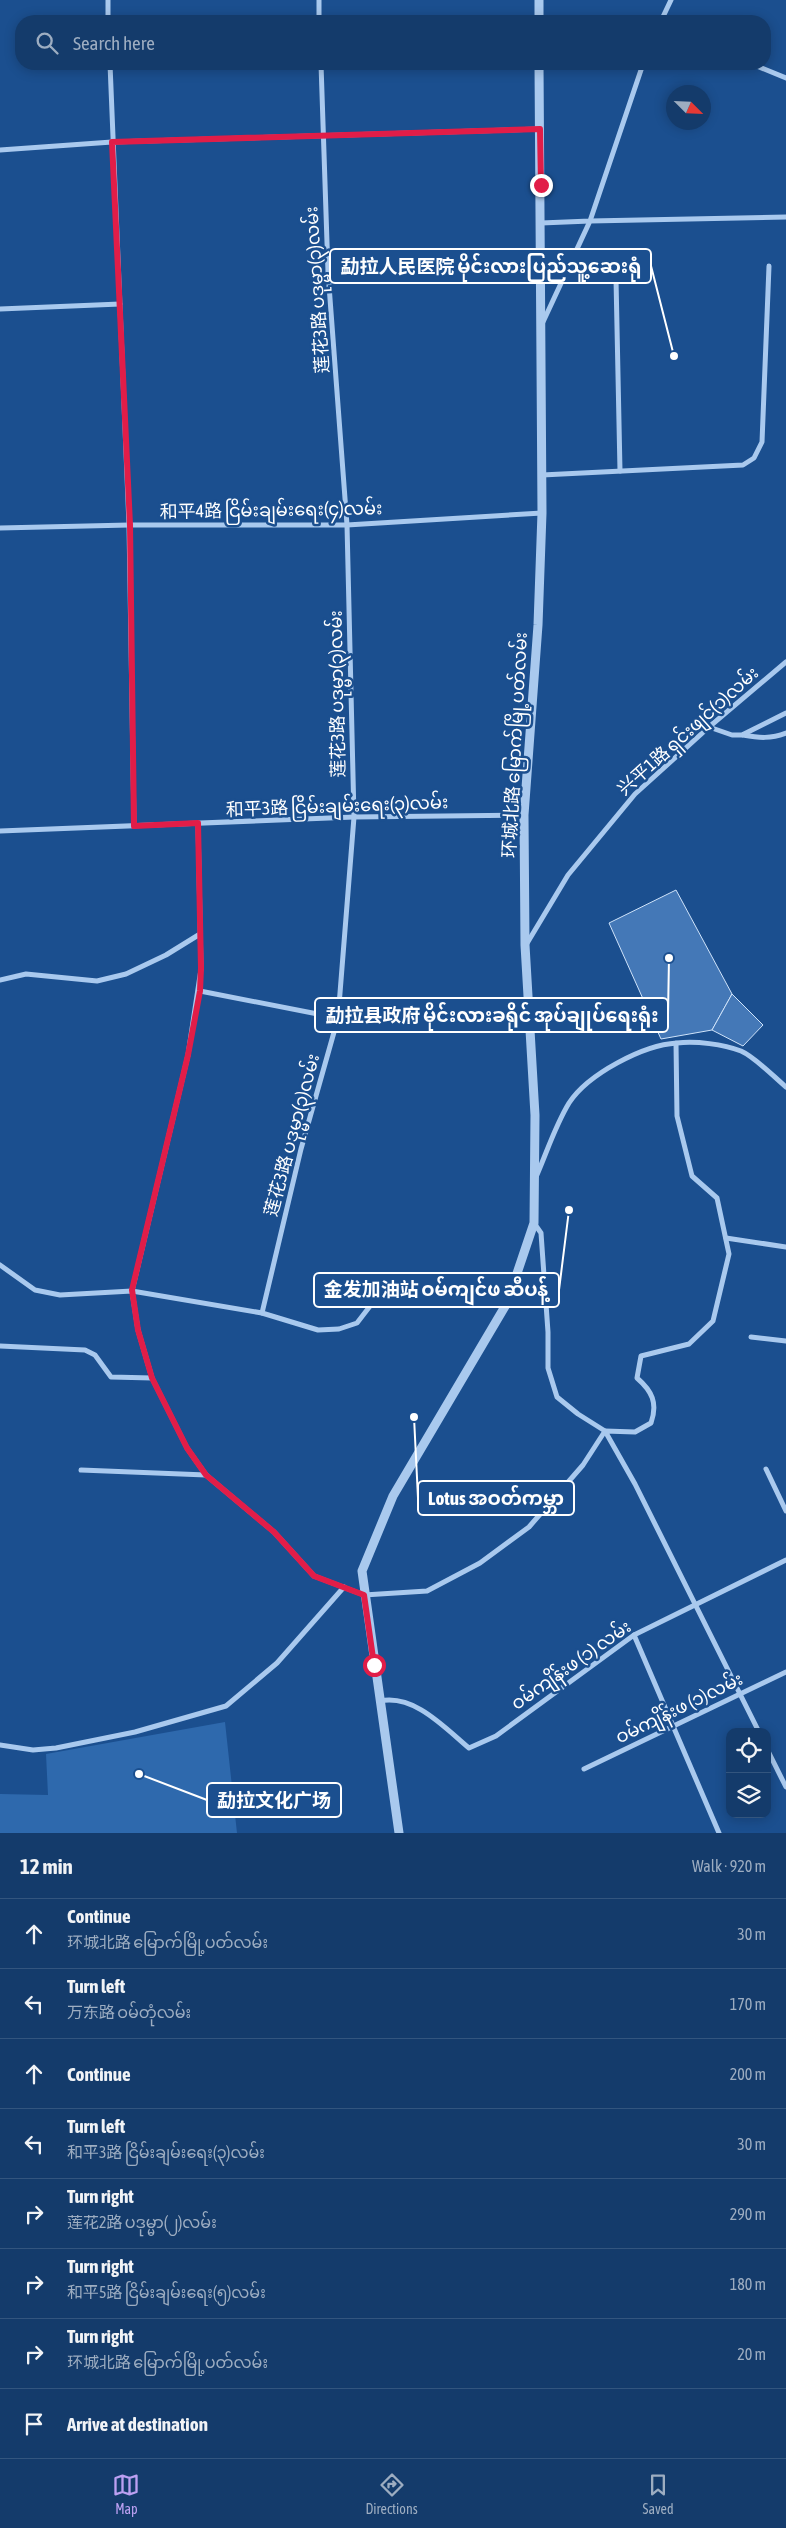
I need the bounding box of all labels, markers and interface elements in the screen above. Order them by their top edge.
search box [15,15,771,70]
icon: search [33,29,61,57]
text: Search here [73,32,155,54]
north arrow [666,85,711,130]
route end [530,174,553,197]
street label: 莲花3路 ပဒုမ္မာ(၃)လမ်း [298,205,338,374]
callout: 勐拉人民医院 မိုင်းလားပြည်သူ့ဆေးရုံ [330,249,651,283]
text: 勐拉人民医院 မိုင်းလားပြည်သူ့ဆေးရုံ [341,253,641,282]
street label: 和平4路 ငြိမ်းချမ်းရေး(၄)လမ်း [160,494,383,527]
street label: 莲花3路 ပဒုမ္မာ(၃)လမ်း [323,610,354,778]
street label: 环城北路 မြောက်မြို့ပတ်လမ်း [495,631,536,859]
street label: 兴平1路 ရှင်းဖျင်(၁)လမ်း [612,660,766,803]
street label: 和平3路 ငြိမ်းချမ်းရေး(၃)လမ်း [225,788,449,825]
callout: 勐拉县政府 မိုင်းလားခရိုင် အုပ်ချုပ်ရေးရုံး [315,998,668,1032]
text: 勐拉县政府 မိုင်းလားခရိုင် အုပ်ချုပ်ရေးရုံး [326,1002,659,1032]
street label: 莲花3路 ပဒုမ္မာ(၃)လမ်း [258,1051,329,1220]
callout: 金发加油站 ဝမ်ကျင်ဖ ဆီပန့် [314,1273,559,1307]
text: 金发加油站 ဝမ်ကျင်ဖ ဆီပန့် [324,1276,551,1306]
callout: Lotus အဝတ်ကမ္ဘာ [418,1481,574,1515]
text: Lotus အဝတ်ကမ္ဘာ [428,1485,564,1514]
street label: ဝမ်ကျိန်းဖ (၁) လမ်း [505,1613,637,1718]
route start [363,1654,386,1677]
street label: ဝမ်ကျိန်းဖ (၁)လမ်း [610,1665,748,1752]
map controls [726,1728,771,1818]
button: locate [726,1728,771,1773]
button: layers [726,1773,771,1818]
callout: 勐拉文化广场 [207,1783,341,1817]
text: 勐拉文化广场 [217,1789,331,1811]
text: 12 min [20,1854,73,1878]
text: Walk · 920 m [692,1857,766,1875]
text: Continue [67,1905,131,1927]
icon: ahead [20,1920,48,1948]
text: 30 m [737,1925,766,1943]
text: 环城北路 မြောက်မြို့ပတ်လမ်း [67,1933,268,1951]
text: Turn left [67,1975,125,1997]
icon: left [20,1990,48,2018]
text: 170 m [730,1995,766,2013]
text: 万东路 ဝမ်တုံလမ်း [67,2003,191,2021]
icon: ahead [20,2060,48,2088]
text: Continue [67,2063,131,2085]
text: 200 m [730,2065,766,2083]
text: Turn left [67,2115,125,2137]
icon: left [20,2130,48,2158]
text: 30 m [737,2135,766,2153]
text: 和平3路 ငြိမ်းချမ်းရေး(၃)လမ်း [67,2143,265,2161]
text: Turn right [67,2185,134,2207]
icon: right [20,2200,48,2228]
text: 290 m [730,2205,766,2223]
text: 莲花2路 ပဒုမ္မာ(၂)လမ်း [67,2213,217,2231]
text: Turn right [67,2255,134,2277]
icon: right [20,2270,48,2298]
text: 180 m [730,2275,766,2293]
text: 和平5路 ငြိမ်းချမ်းရေး(၅)လမ်း [67,2283,266,2301]
text: Turn right [67,2325,134,2347]
icon: right [20,2340,48,2368]
text: 20 m [737,2345,766,2363]
text: 环城北路 မြောက်မြို့ပတ်လမ်း [67,2353,268,2371]
icon: arrive [20,2410,48,2438]
text: Arrive at destination [67,2413,208,2435]
tab: Map [112,2471,140,2517]
tab: Directions [365,2471,418,2517]
tab: Saved [643,2471,674,2517]

